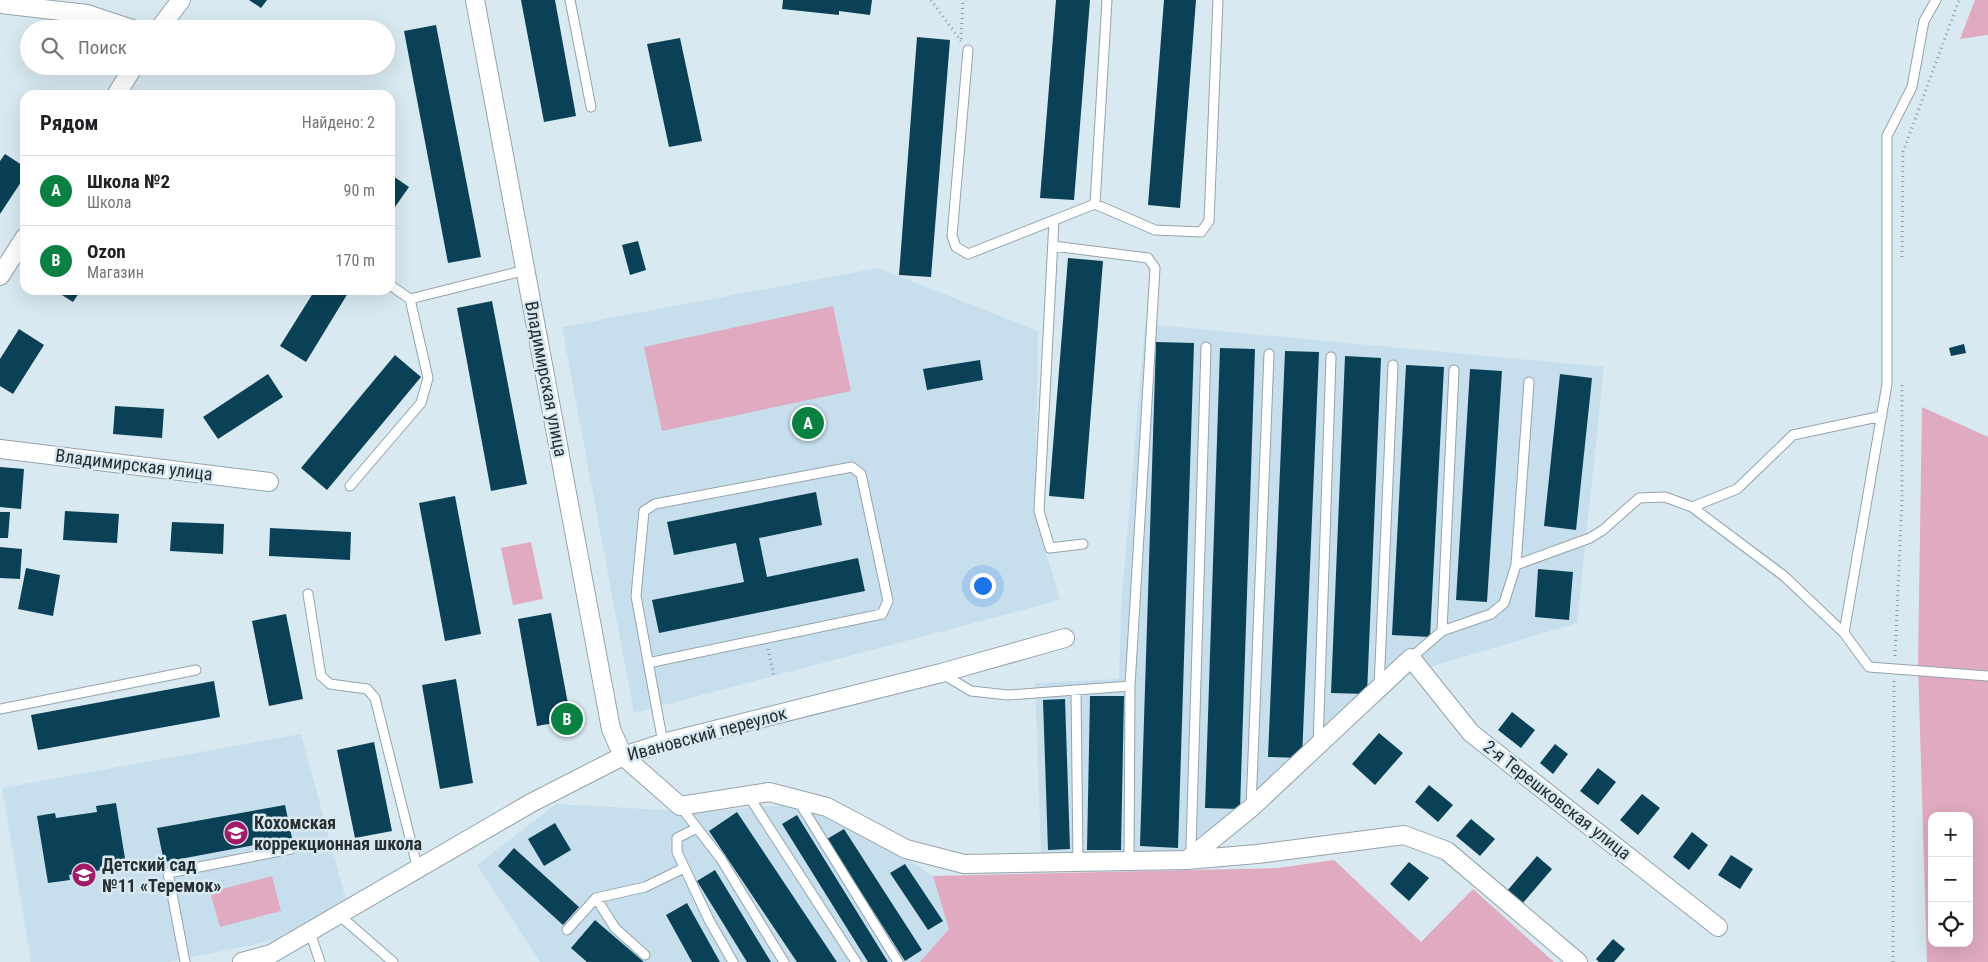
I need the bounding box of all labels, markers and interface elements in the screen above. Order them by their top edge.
search box [20,20,395,75]
icon: search [38,34,66,62]
text: Поиск [78,36,127,59]
text: Рядом [40,111,99,135]
text: Найдено: 2 [302,113,375,132]
text: Школа №2 [87,170,170,193]
text: A [51,181,61,200]
text: 90 m [343,181,375,200]
text: Школа [87,193,131,212]
text: Ozon [87,240,126,263]
text: B [52,251,60,270]
text: 170 m [336,251,375,270]
text: Магазин [87,263,144,282]
street label: Владимирская улица [521,299,572,458]
pin: A [792,404,824,442]
street label: Владимирская улица [54,444,214,485]
your location [970,573,996,599]
pin: B [551,700,583,738]
street label: Ивановский переулок [625,702,789,765]
street label: 2-я Терешковская улица [1479,736,1635,864]
place label: Кохомская коррекционная школа [254,812,422,854]
map controls [1928,812,1973,947]
button: + [1928,812,1973,857]
school or university icon: Кохомская коррекционная школа [223,820,249,846]
place label: Детский сад №11 «Теремок» [102,854,221,896]
button: − [1928,857,1973,902]
school or university icon: Детский сад №11 «Теремок» [71,862,97,888]
button: locate [1928,902,1973,947]

